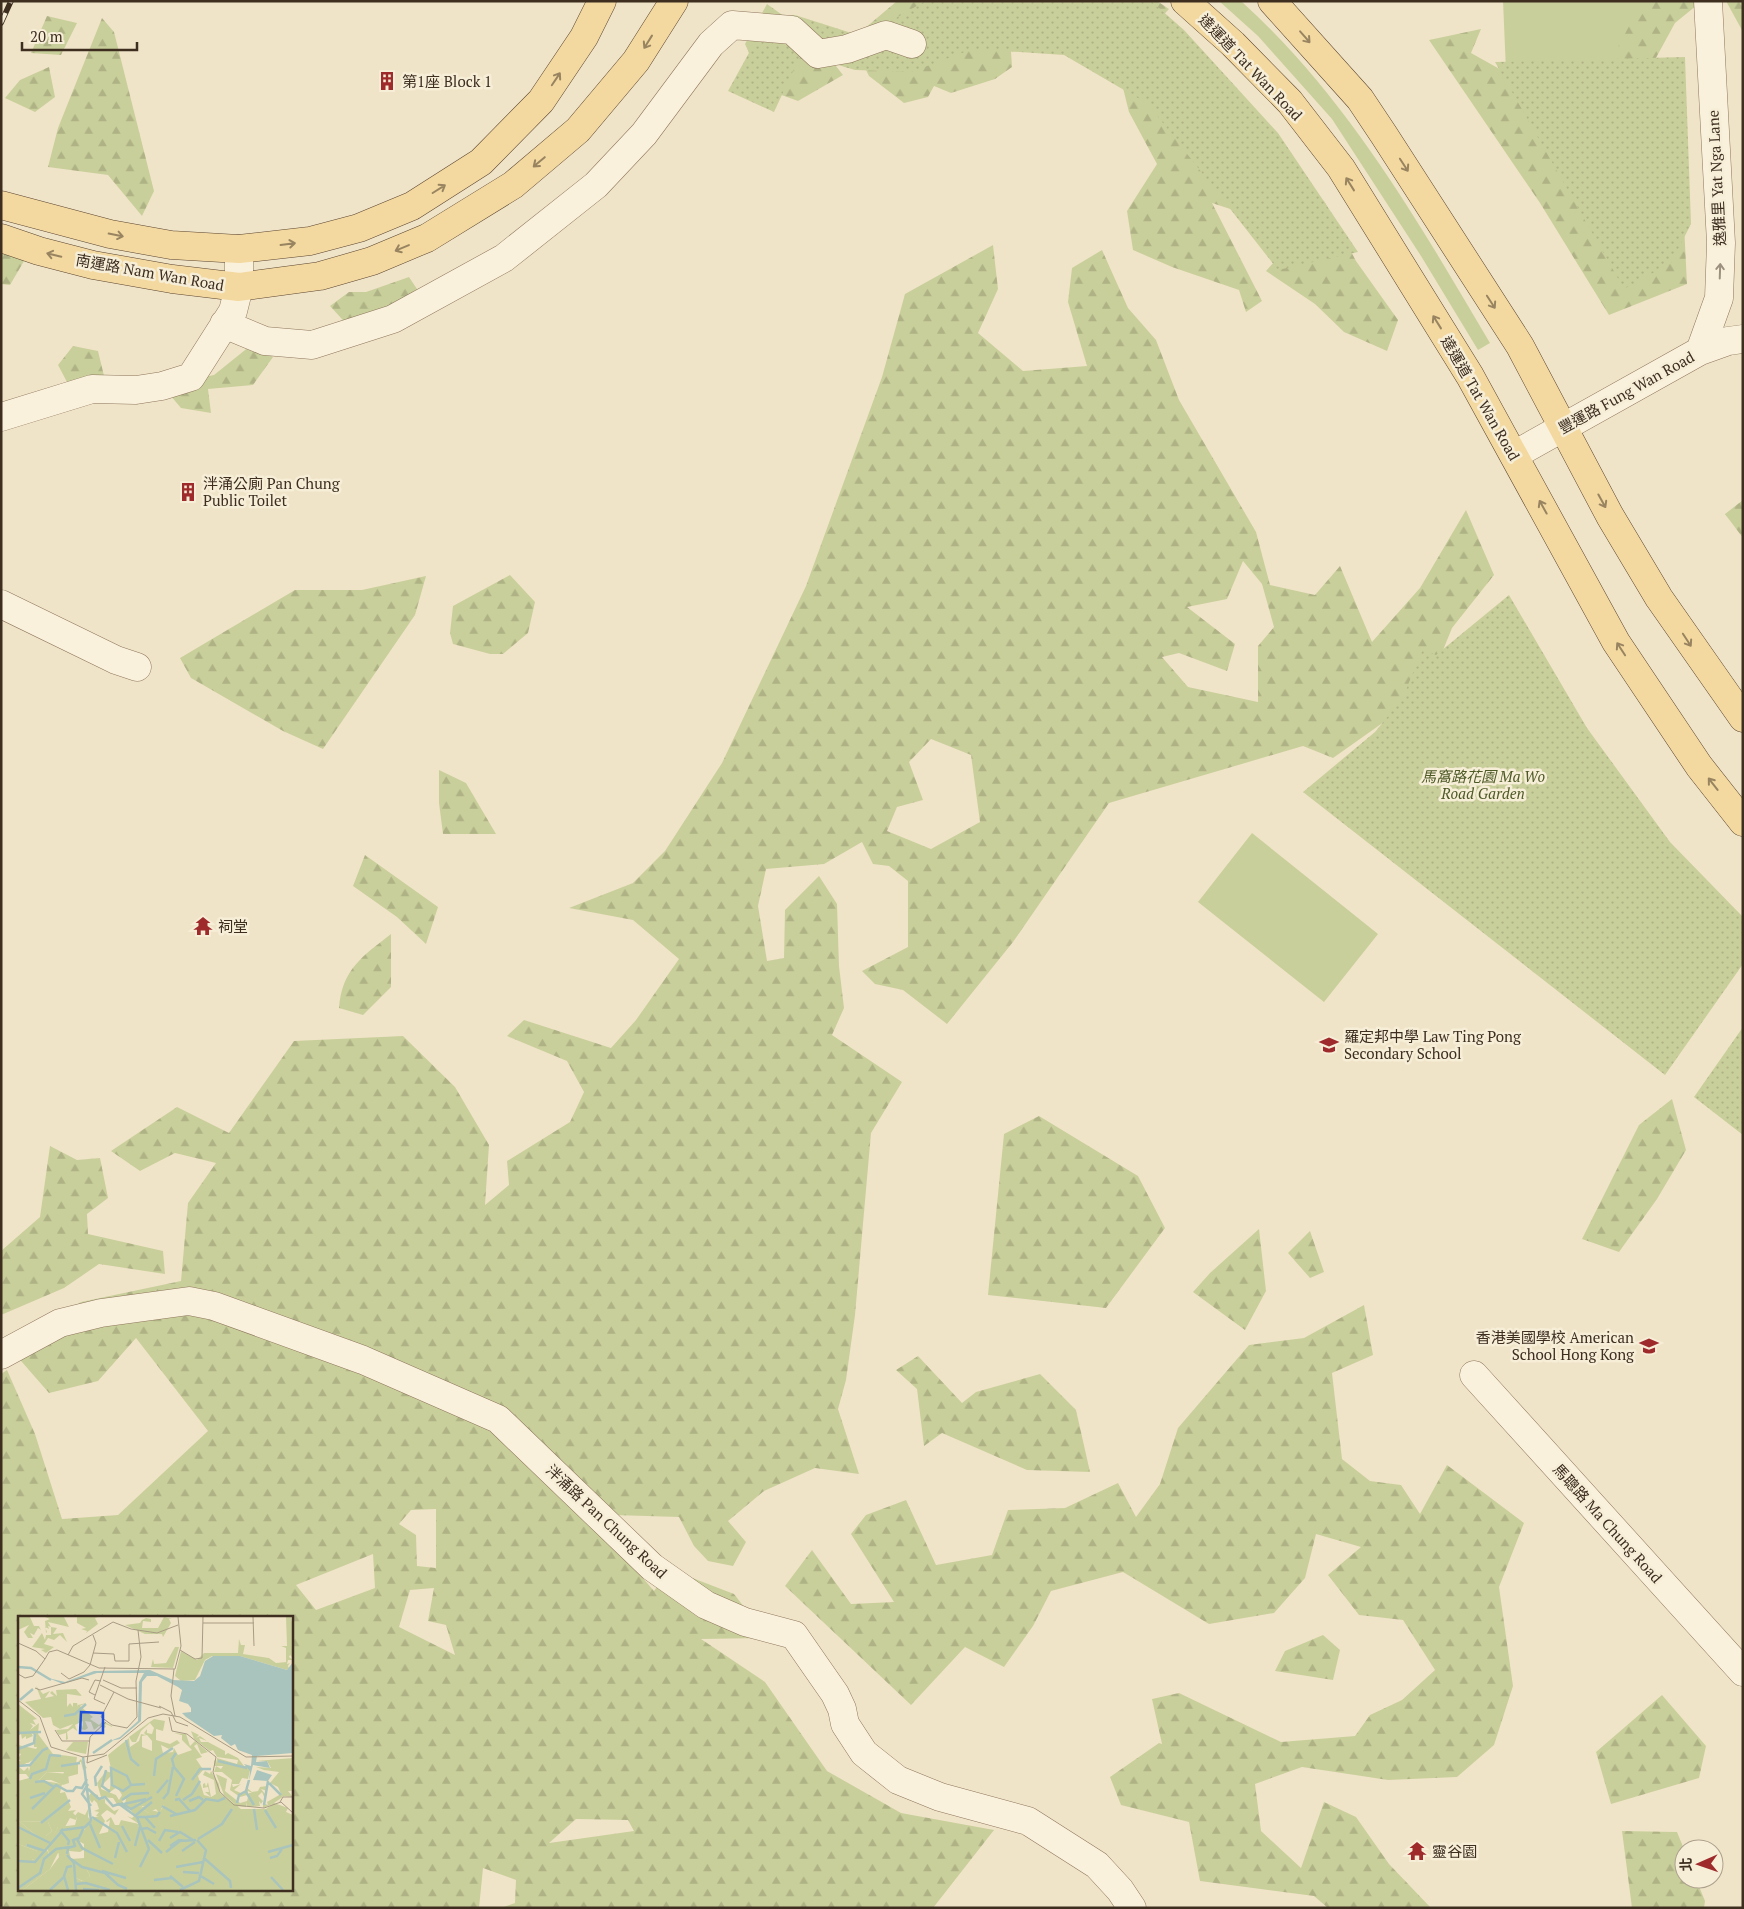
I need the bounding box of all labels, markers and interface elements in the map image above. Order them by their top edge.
street label: 達運道 Tat Wan Road [1195,9,1307,125]
scale bar [22,20,138,52]
text: 20 m [30,26,63,46]
one-way arrow [1299,30,1311,43]
one-way arrow [642,35,652,49]
building icon: 第1座 Block 1 [376,70,398,92]
place label: 第1座 Block 1 [402,71,492,91]
one-way arrow [551,72,561,86]
street label: 逸雅里 Yat Nga Lane [1702,109,1730,247]
one-way arrow [533,157,546,168]
one-way arrow [1399,158,1409,172]
one-way arrow [1345,177,1356,191]
one-way arrow [432,184,446,194]
one-way arrow [108,230,124,240]
one-way arrow [279,239,295,249]
one-way arrow [395,244,410,253]
street label: 南運路 Nam Wan Road [74,249,226,295]
one-way arrow [46,250,62,259]
one-way arrow [1715,263,1725,279]
one-way arrow [1487,295,1497,309]
one-way arrow [1431,315,1441,329]
street label: 達運道 Tat Wan Road [1437,332,1525,464]
street label: 豐運路 Fung Wan Road [1554,346,1698,438]
place label: 泮涌公廁 Pan Chung Public Toilet [203,473,341,510]
building icon: 泮涌公廁 Pan Chung Public Toilet [177,481,199,503]
one-way arrow [1598,493,1607,508]
one-way arrow [1538,500,1548,515]
one-way arrow [1681,633,1692,647]
one-way arrow [1616,643,1626,657]
park label: 馬窩路花園 Ma Wo Road Garden [1421,766,1545,803]
one-way arrow [1707,778,1718,791]
temple icon: 祠堂 [192,915,214,937]
place label: 祠堂 [218,916,248,936]
place label: 羅定邦中學 Law Ting Pong Secondary School [1344,1026,1522,1063]
school or university icon: 羅定邦中學 Law Ting Pong Secondary School [1318,1034,1340,1056]
place label: 香港美國學校 American School Hong Kong [1476,1327,1635,1364]
school or university icon: 香港美國學校 American School Hong Kong [1638,1335,1660,1357]
street label: 馬聰路 Ma Chung Road [1549,1459,1667,1587]
street label: 泮涌路 Pan Chung Road [542,1460,672,1582]
inset map [18,1616,292,1892]
north arrow [1674,1839,1724,1889]
temple icon: 靈谷園 [1406,1840,1428,1862]
place label: 靈谷園 [1432,1841,1477,1861]
text: 北 [1676,1857,1695,1872]

